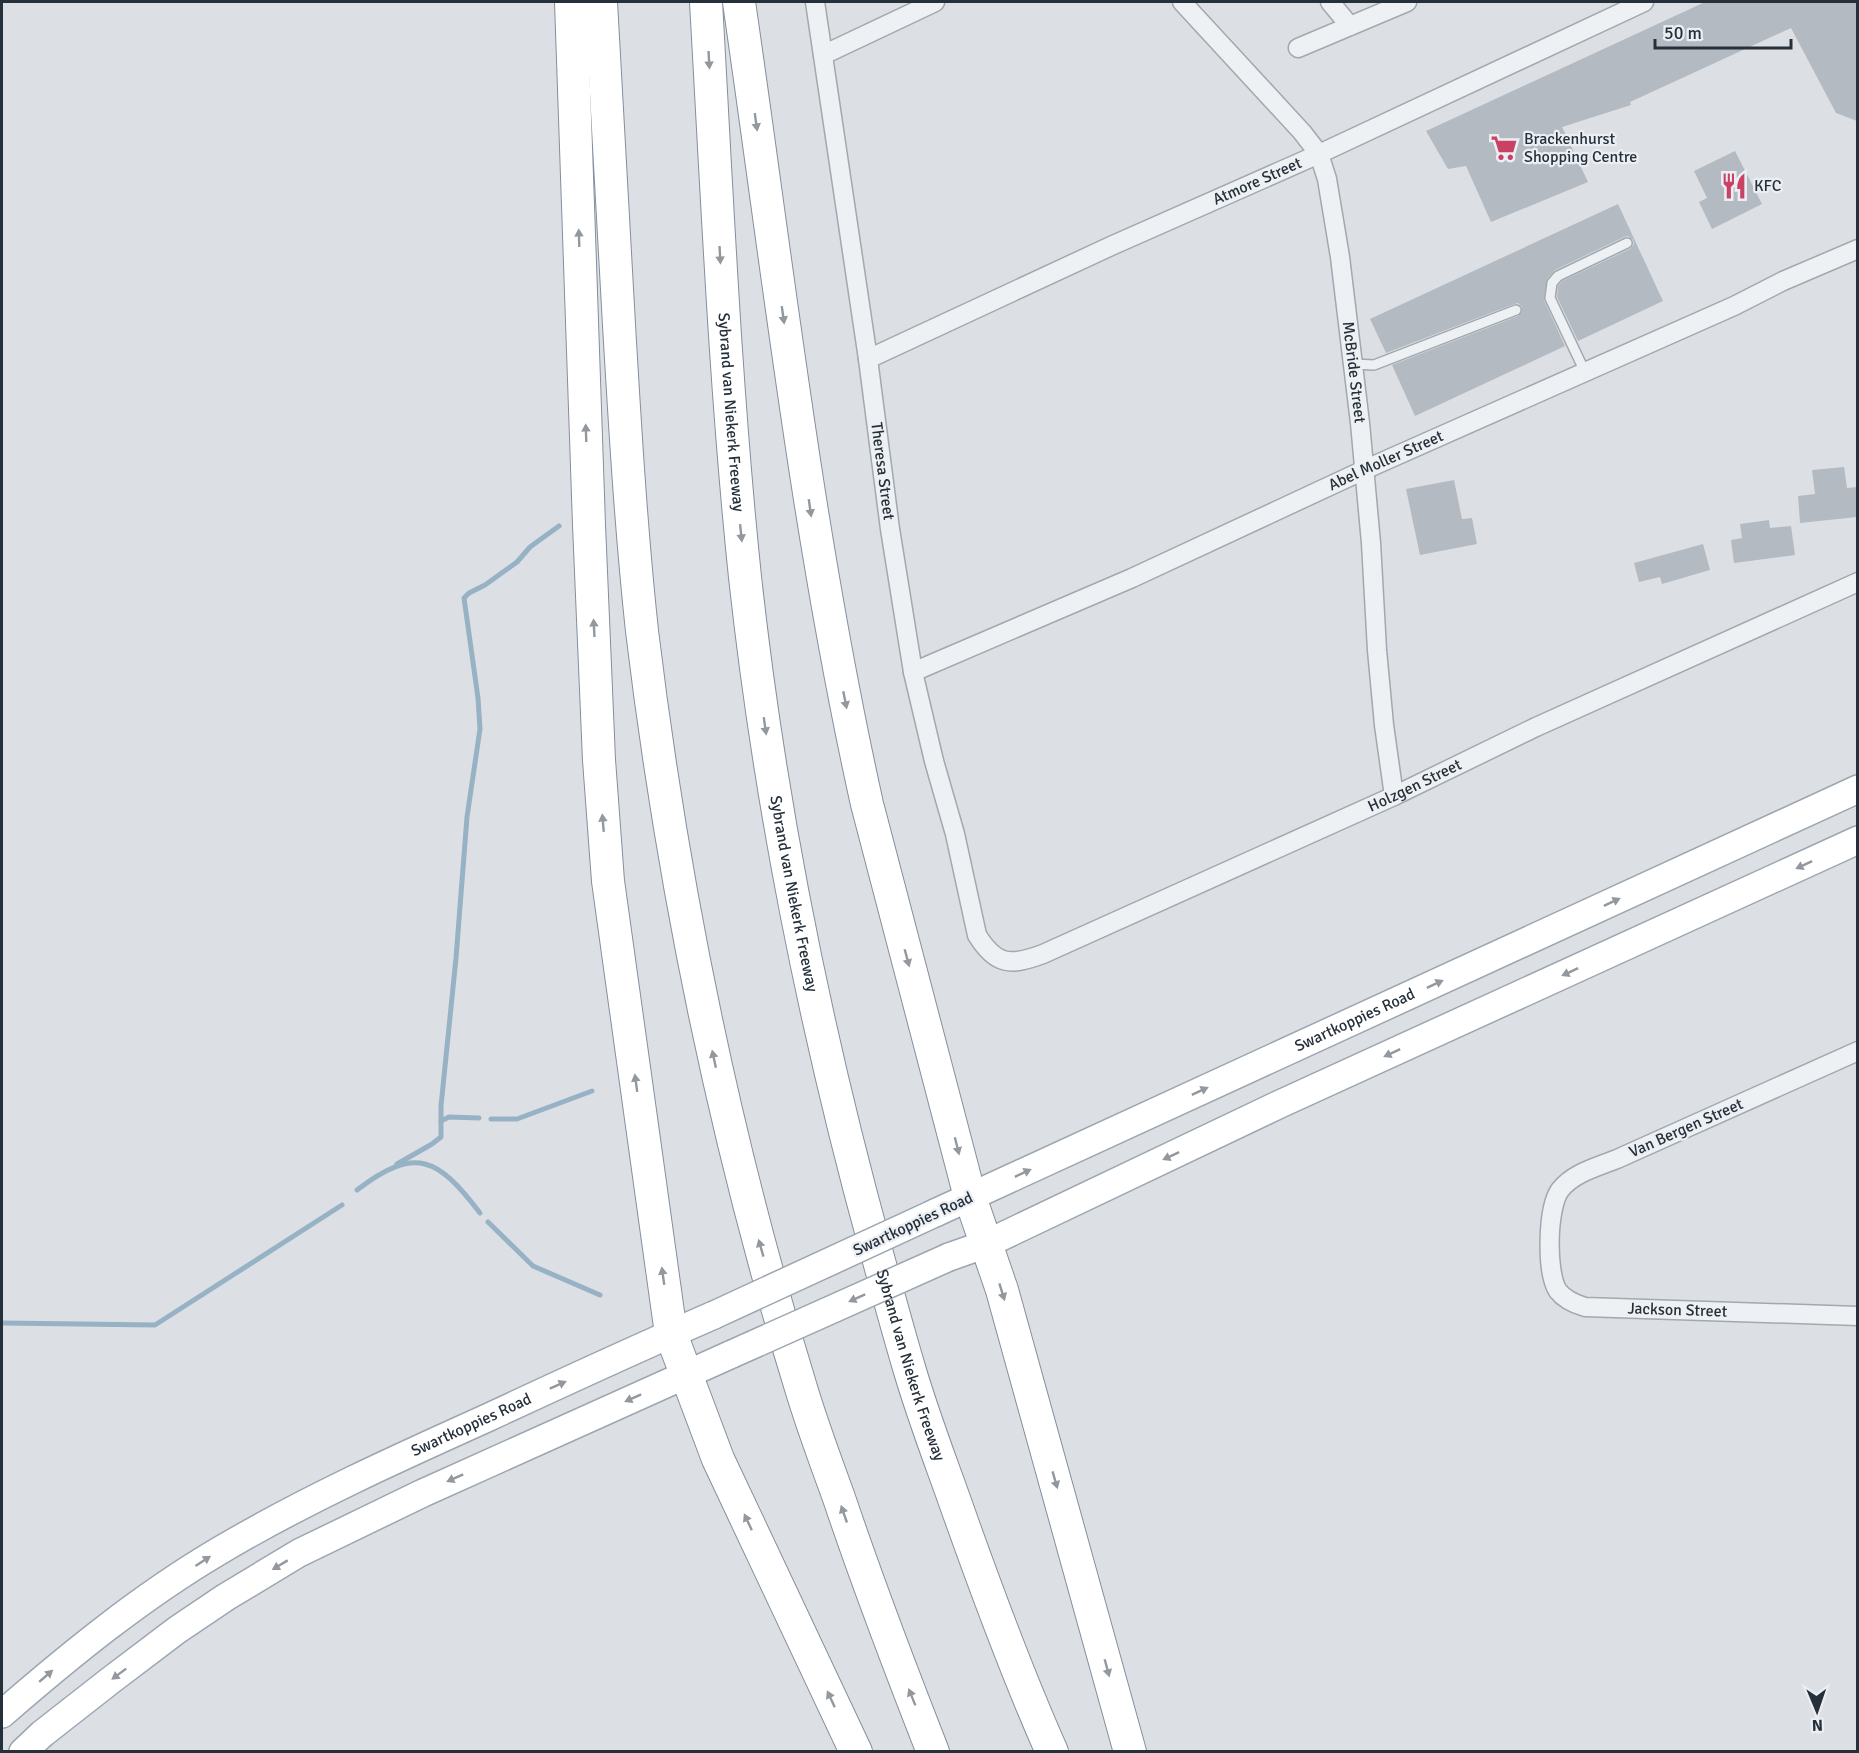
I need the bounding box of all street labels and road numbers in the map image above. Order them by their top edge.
street label: Atmore Street [1210,153,1305,210]
street label: Sybrand van Niekerk Freeway [714,312,749,513]
street label: McBride Street [1338,320,1370,424]
street label: Theresa Street [866,421,899,522]
street label: Abel Moller Street [1325,426,1447,495]
street label: Holzgen Street [1365,754,1465,816]
street label: Sybrand van Niekerk Freeway [765,794,822,994]
street label: Swartkoppies Road [1291,984,1418,1056]
street label: Van Bergen Street [1626,1094,1746,1162]
street label: Swartkoppies Road [850,1187,976,1261]
street label: Sybrand van Niekerk Freeway [872,1267,950,1464]
street label: Jackson Street [1627,1298,1728,1322]
street label: Swartkoppies Road [408,1389,535,1461]

